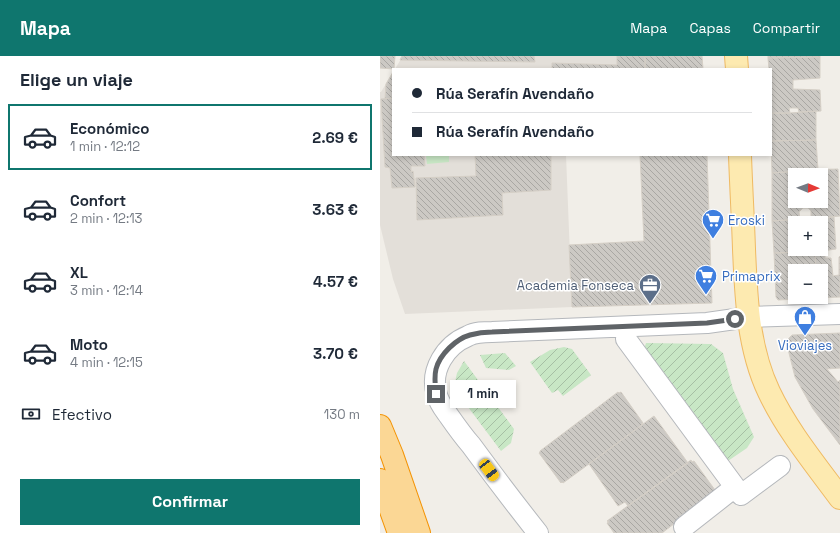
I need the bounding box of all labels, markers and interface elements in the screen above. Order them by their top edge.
text: Mapa [20,16,71,41]
text: Mapa [630,19,667,37]
text: Capas [689,19,731,37]
text: Compartir [753,19,820,37]
text: Elige un viaje [20,68,133,91]
text: Rúa Serafín Avendaño [436,84,594,103]
icon: car [22,119,58,155]
text: Económico [70,119,149,138]
text: Rúa Serafín Avendaño [436,122,594,141]
text: 2.69 € [312,128,358,147]
text: 1 min · 12:12 [70,138,140,155]
north arrow [788,168,828,208]
map controls [788,168,828,304]
icon: car [22,191,58,227]
text: Confort [70,191,126,210]
text: 3.63 € [312,200,358,219]
supermarket icon: Eroski [700,207,726,240]
text: 2 min · 12:13 [70,210,142,227]
place label: Eroski [728,212,765,229]
button: + [788,216,828,256]
icon: car [22,263,58,299]
text: XL [70,263,88,282]
supermarket icon: Primaprix [693,263,719,296]
button: − [788,264,828,304]
place label: Primaprix [722,268,781,285]
text: 4.57 € [313,272,358,291]
office icon: Academia Fonseca [637,272,663,305]
place label: Academia Fonseca [517,277,635,294]
text: 3 min · 12:14 [70,282,143,299]
shop icon: Vioviajes [792,304,818,337]
route start [726,310,744,328]
icon: car [22,335,58,371]
text: Moto [70,335,108,354]
place label: Vioviajes [778,337,832,354]
text: 3.70 € [313,344,358,363]
text: 4 min · 12:15 [70,354,143,371]
callout: 1 min [450,380,516,408]
route end [427,385,445,403]
text: 1 min [467,385,499,402]
icon: cash [20,403,42,425]
text: Efectivo [52,405,112,424]
text: 130 m [324,406,360,423]
car [477,457,501,483]
button: Confirmar [20,479,360,525]

